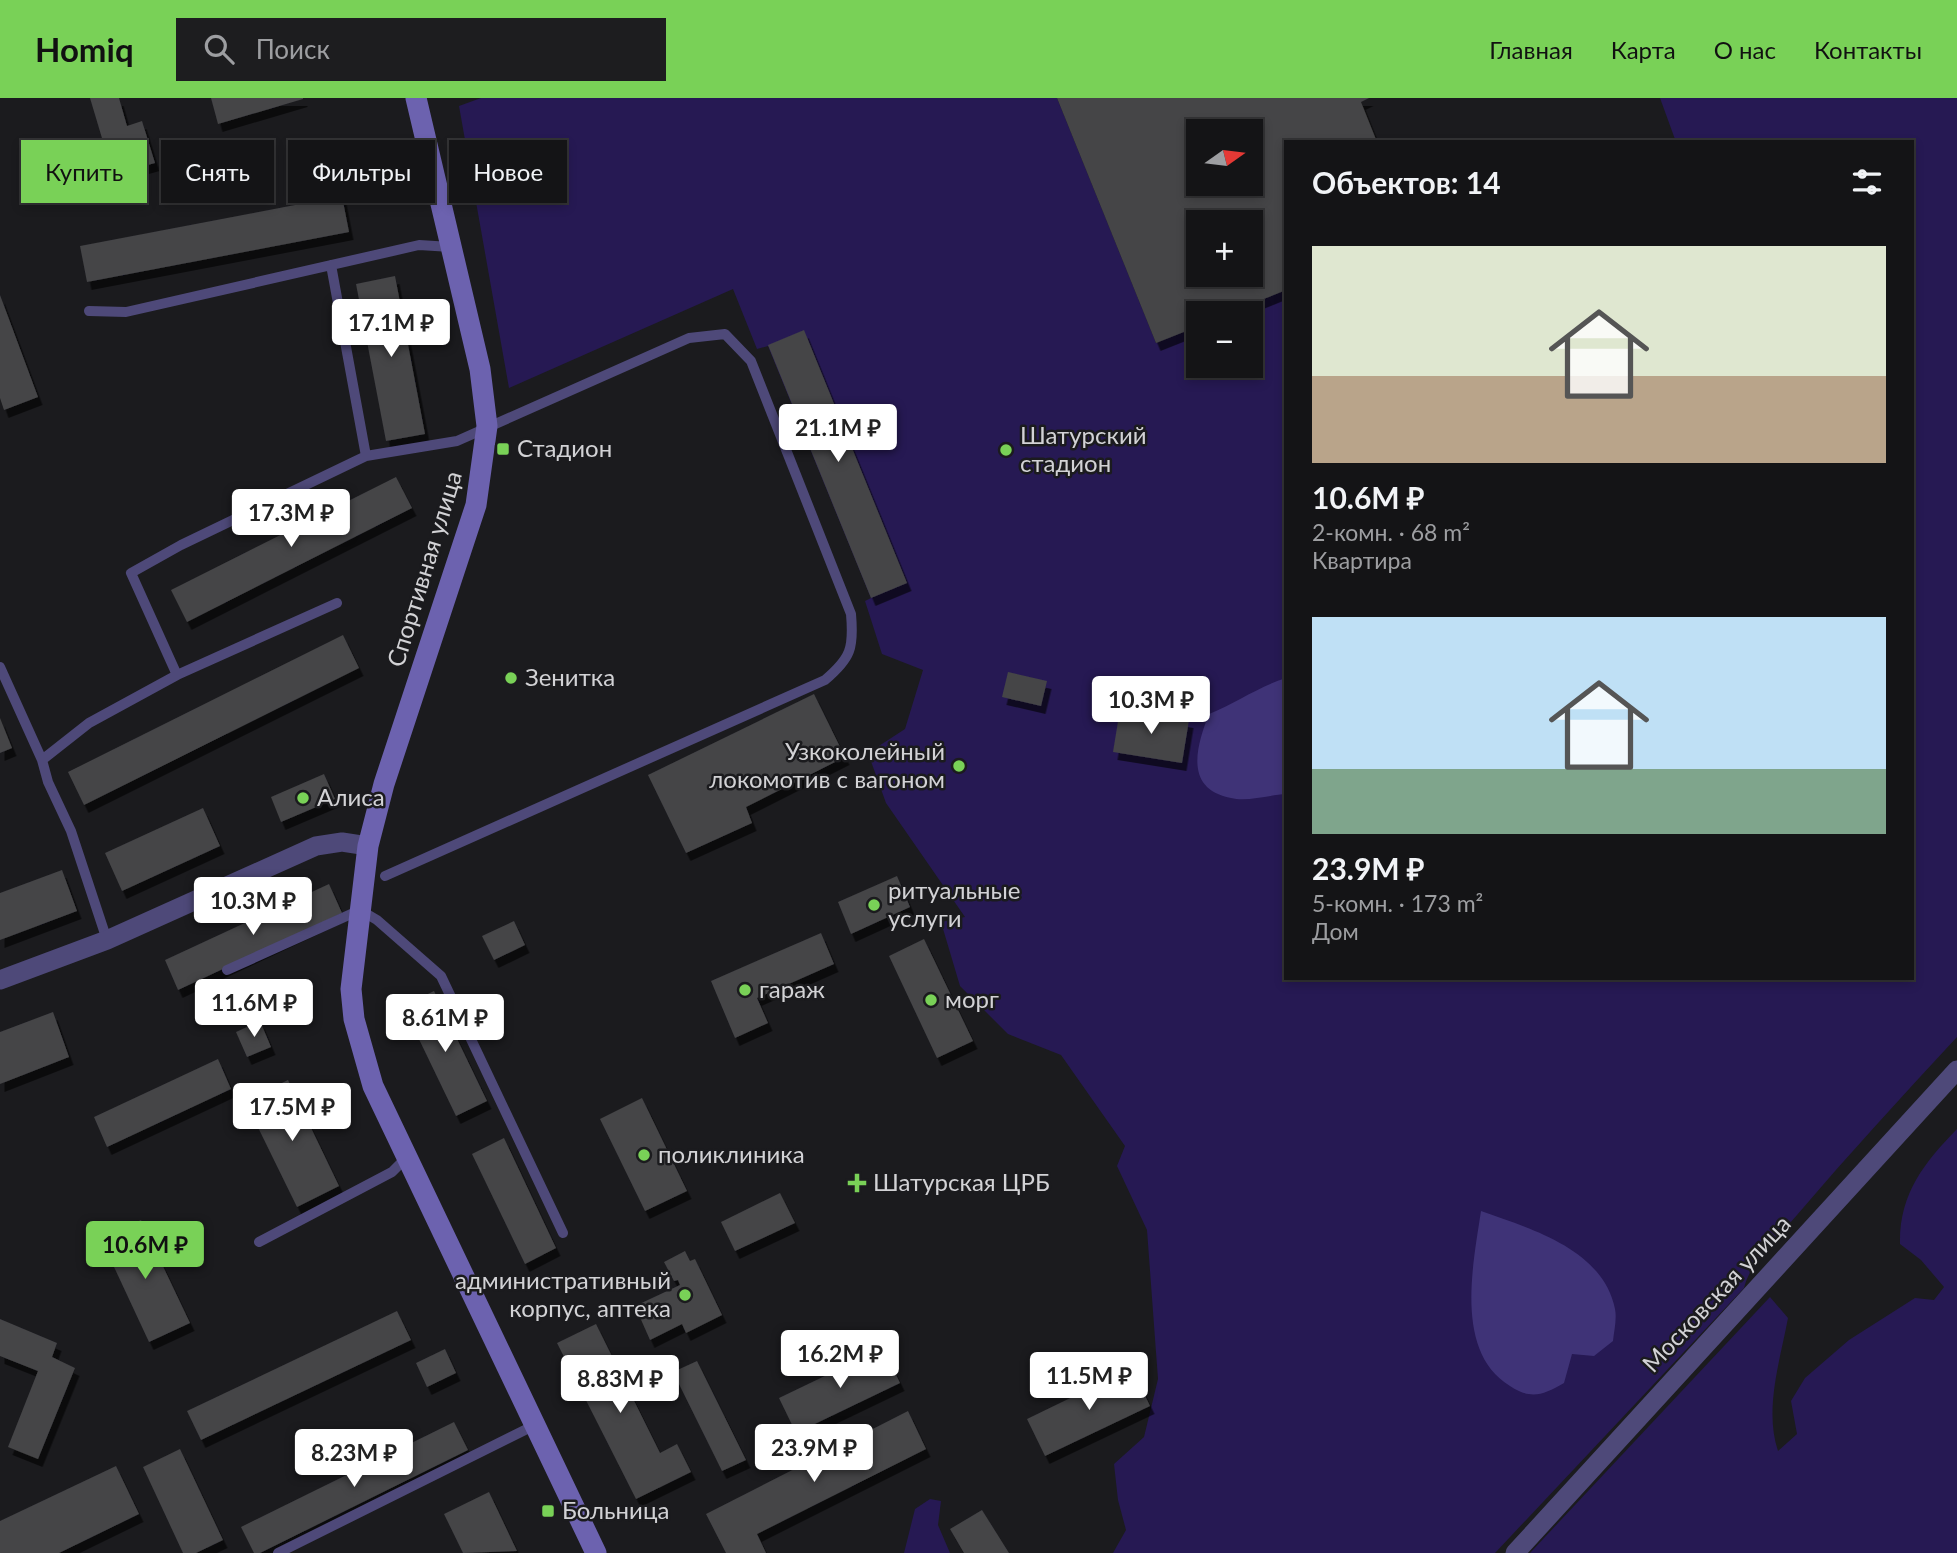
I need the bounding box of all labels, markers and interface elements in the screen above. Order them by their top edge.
search box [176,18,666,81]
text: Homiq [35,29,134,69]
icon: search [200,30,238,68]
text: Поиск [256,33,330,65]
text: Главная [1489,35,1573,64]
text: Карта [1611,35,1676,64]
text: О нас [1714,35,1776,64]
text: Контакты [1814,35,1922,64]
north arrow [1186,119,1264,196]
map controls [1186,119,1263,378]
chip: Купить [21,140,147,203]
chip: Снять [161,140,274,203]
chip: Фильтры [288,140,435,203]
chip: Новое [449,140,567,203]
icon: filters [1848,163,1886,201]
text: Объектов: 14 [1312,164,1501,200]
button: + [1186,210,1263,287]
icon: home [1536,291,1662,417]
pin: 17.1M ₽ [326,300,456,359]
button: − [1186,301,1263,378]
text: 17.1M ₽ [348,308,434,336]
pin: 21.1M ₽ [773,404,903,464]
text: 21.1M ₽ [795,413,881,441]
place label: Шатурский стадион [1020,420,1147,477]
place label: Стадион [517,433,612,462]
marker: Стадион [495,441,511,457]
marker: Шатурский стадион [998,442,1014,458]
street label: Спортивная улица [380,467,467,670]
text: 10.6M ₽ [1312,479,1424,515]
pin: 17.3M ₽ [226,490,356,549]
text: 17.3M ₽ [248,498,334,526]
text: 2-комн. · 68 m² [1312,518,1470,546]
text: Квартира [1312,546,1412,574]
place label: Зенитка [525,662,615,691]
icon: home [1536,662,1662,788]
marker: Зенитка [503,670,519,686]
pin: 10.3M ₽ [1086,676,1216,736]
text: 10.3M ₽ [1108,685,1194,713]
place label: Узкоколейный локомотив с вагоном [709,736,945,793]
marker: Узкоколейный локомотив с вагоном [951,758,967,774]
place label: Алиса [317,782,385,811]
marker: Алиса [295,790,311,806]
text: 23.9M ₽ [1312,850,1424,886]
place label: ритуальные услуги [888,875,1020,932]
pin: 10.3M ₽ [188,878,318,937]
text: 10.3M ₽ [210,886,296,914]
text: 5-комн. · 173 m² [1312,889,1483,917]
marker: ритуальные услуги [866,897,882,913]
text: Дом [1312,917,1359,945]
place label: гараж [759,974,825,1003]
pin: 11.6M ₽ [189,979,319,1039]
marker: гараж [737,982,753,998]
place label: морг [945,984,999,1013]
text: 11.6M ₽ [211,988,297,1016]
marker: морг [923,992,939,1008]
pin: 8.61M ₽ [380,995,510,1054]
text: 8.61M ₽ [402,1003,488,1031]
pin: 17.5M ₽ [227,1084,357,1143]
text: 17.5M ₽ [249,1092,335,1120]
place label: поликлиника [658,1139,805,1168]
marker: поликлиника [636,1147,652,1163]
place label: Шатурская ЦРБ [873,1167,1050,1196]
marker: Шатурская ЦРБ [847,1173,867,1193]
street label: Московская улица [1636,1209,1796,1377]
pin: 10.6M ₽ [80,1222,210,1281]
text: 10.6M ₽ [102,1230,188,1258]
place label: административный корпус, аптека [455,1265,671,1322]
marker: административный корпус, аптека [677,1287,693,1303]
pin: 16.2M ₽ [775,1330,905,1390]
text: 16.2M ₽ [797,1339,883,1367]
pin: 11.5M ₽ [1024,1352,1154,1412]
pin: 8.83M ₽ [555,1356,685,1415]
text: 11.5M ₽ [1046,1361,1132,1389]
text: 8.83M ₽ [577,1364,663,1392]
pin: 23.9M ₽ [749,1424,879,1484]
pin: 8.23M ₽ [289,1430,419,1489]
text: 23.9M ₽ [771,1433,857,1461]
text: 8.23M ₽ [311,1438,397,1466]
place label: Больница [562,1495,669,1524]
marker: Больница [540,1503,556,1519]

